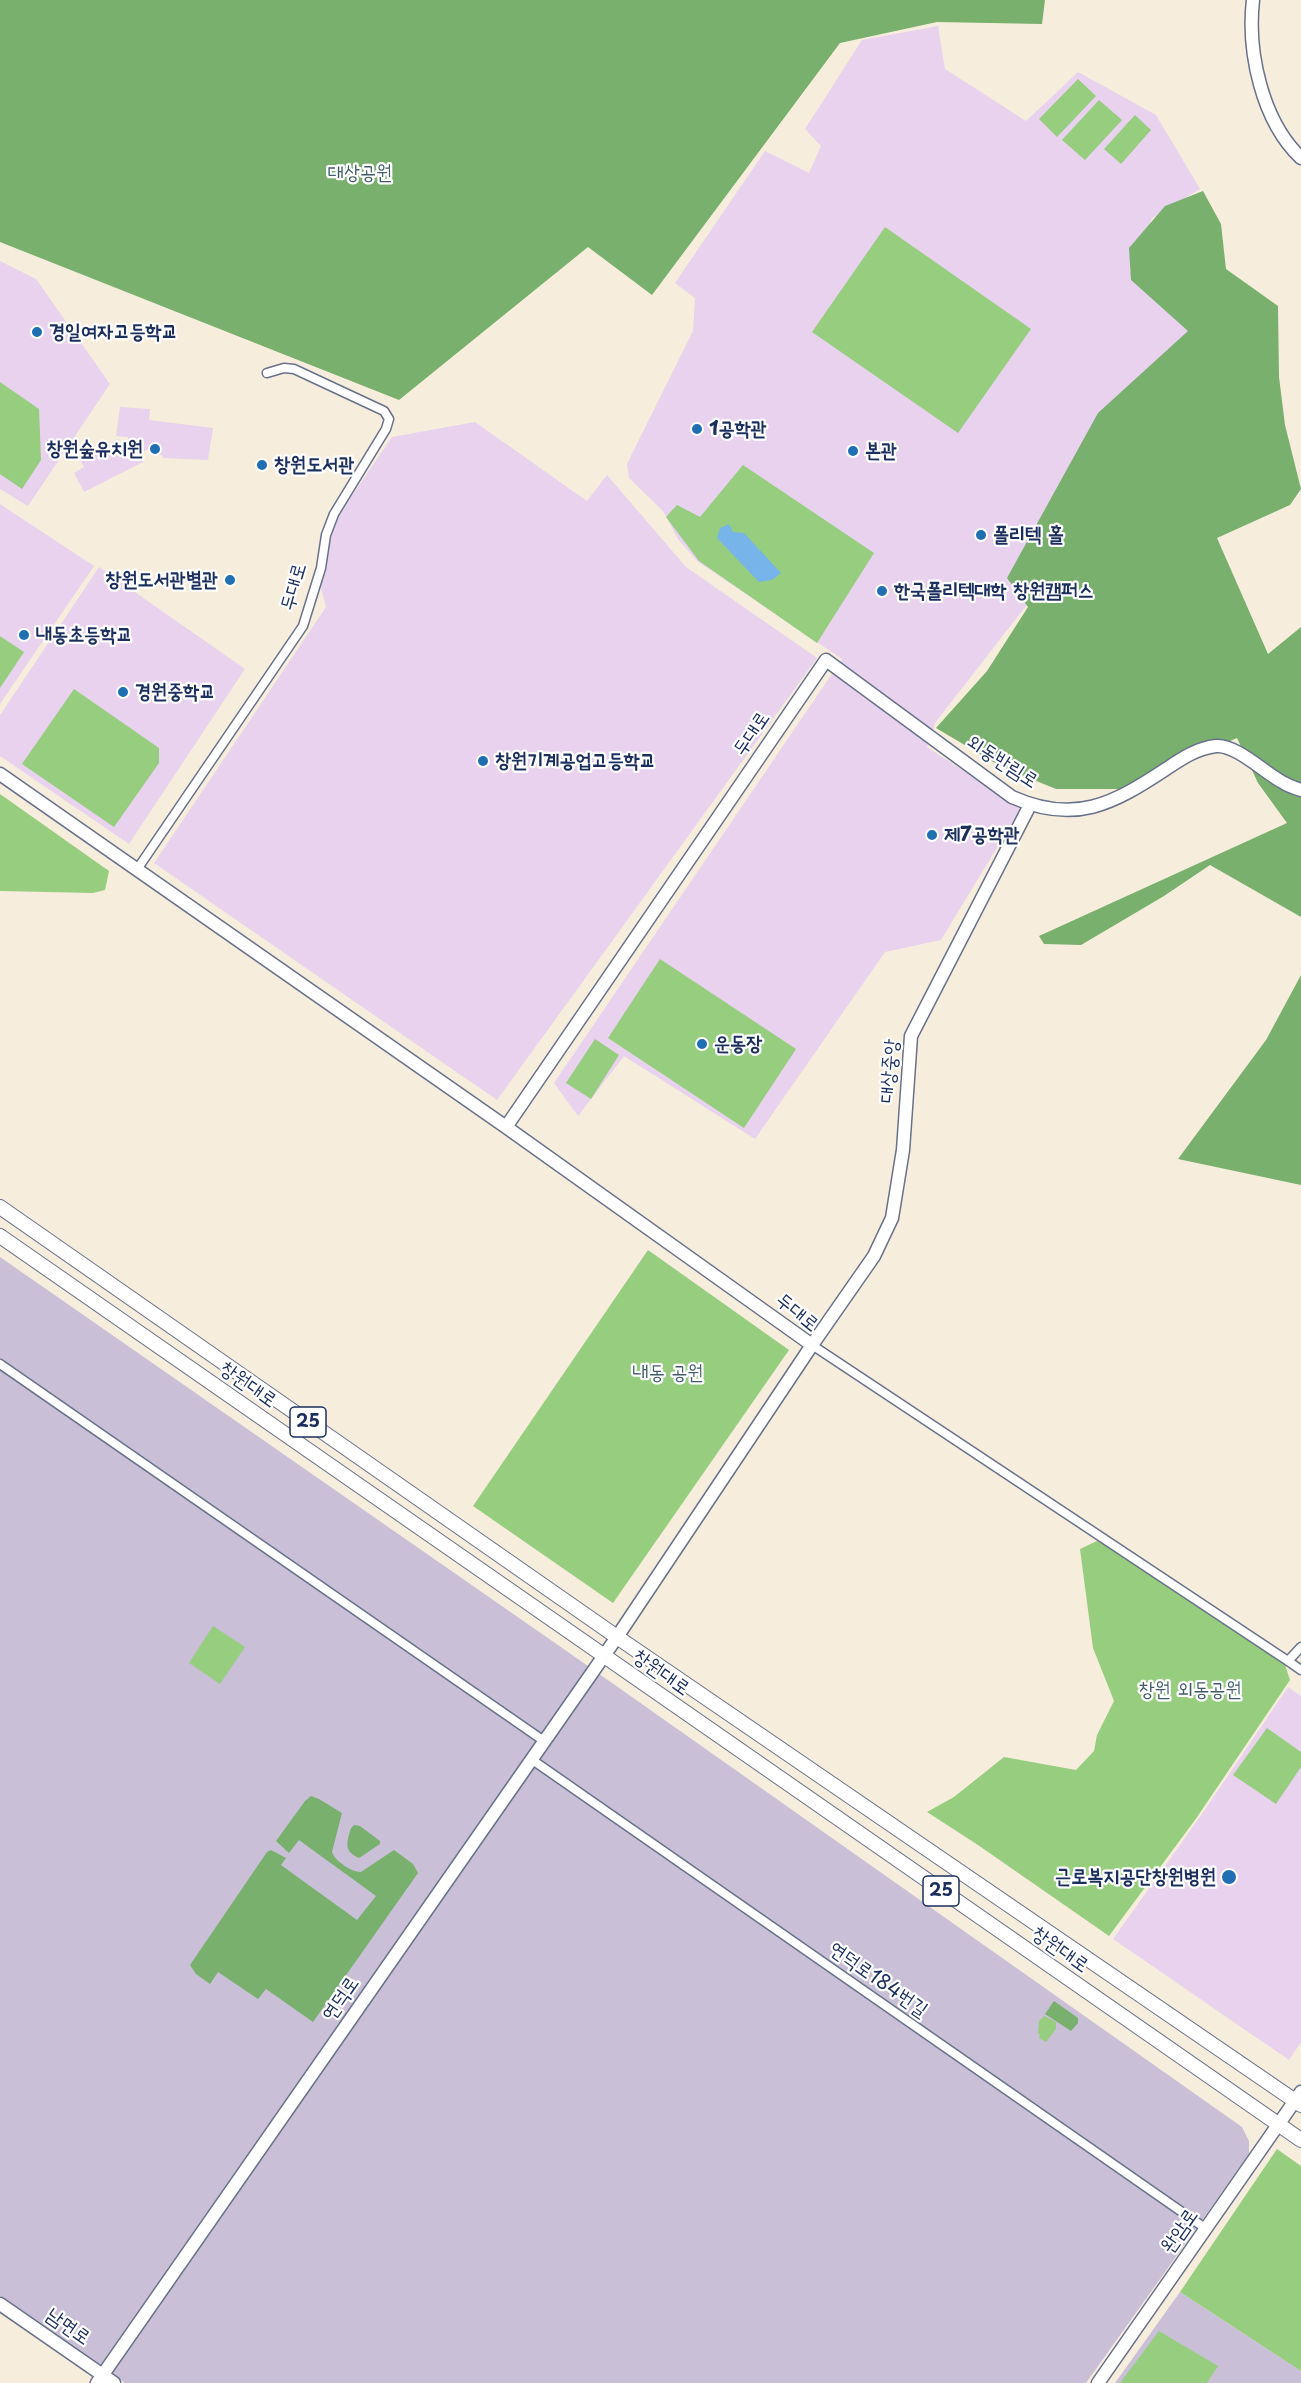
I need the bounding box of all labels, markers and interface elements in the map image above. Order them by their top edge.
park label: 대상공원 [328,161,392,185]
place label: 경일여자고등학교 [49,320,178,344]
marker: 경일여자고등학교 [30,325,44,339]
place label: 1공학관 [709,417,767,441]
marker: 1공학관 [690,422,704,436]
place label: 창원숲유치원 [46,437,143,461]
place label: 본관 [865,439,897,463]
marker: 창원숲유치원 [148,442,162,456]
marker: 본관 [846,444,860,458]
place label: 창원도서관 [274,453,354,477]
marker: 창원도서관 [255,458,269,472]
place label: 폴리텍 홀 [993,523,1064,547]
marker: 폴리텍 홀 [974,528,988,542]
street label: 두대로 [276,560,312,614]
place label: 창원도서관별관 [105,568,218,592]
marker: 창원도서관별관 [223,573,237,587]
place label: 한국폴리텍대학 창원캠퍼스 [894,579,1094,603]
marker: 한국폴리텍대학 창원캠퍼스 [875,584,889,598]
place label: 내동초등학교 [36,623,133,647]
marker: 내동초등학교 [17,628,31,642]
place label: 경원중학교 [135,680,215,704]
marker: 경원중학교 [116,685,130,699]
street label: 두대로 [729,707,775,761]
street label: 외동반림로 [962,730,1042,794]
place label: 창원기계공업고등학교 [495,749,656,773]
marker: 창원기계공업고등학교 [476,754,490,768]
place label: 제7공학관 [944,823,1020,847]
marker: 제7공학관 [925,828,939,842]
place label: 운동장 [714,1032,762,1056]
marker: 운동장 [695,1037,709,1051]
street label: 대상중앙 [875,1038,905,1104]
street label: 두대로 [771,1288,823,1338]
street label: 창원대로 [215,1357,281,1413]
park label: 내동 공원 [633,1361,703,1385]
road number: 25 [290,1407,326,1437]
street label: 창원대로 [628,1645,694,1701]
park label: 창원 외동공원 [1138,1678,1242,1702]
place label: 근로복지공단창원병원 [1055,1865,1216,1889]
marker: 근로복지공단창원병원 [1220,1868,1238,1886]
road number: 25 [923,1876,959,1906]
street label: 창원대로 [1027,1922,1093,1978]
street label: 연덕로184번길 [824,1937,932,2023]
street label: 연덕로 [317,1972,365,2026]
street label: 완암로 [1156,2204,1204,2258]
street label: 남면로 [41,2303,95,2351]

